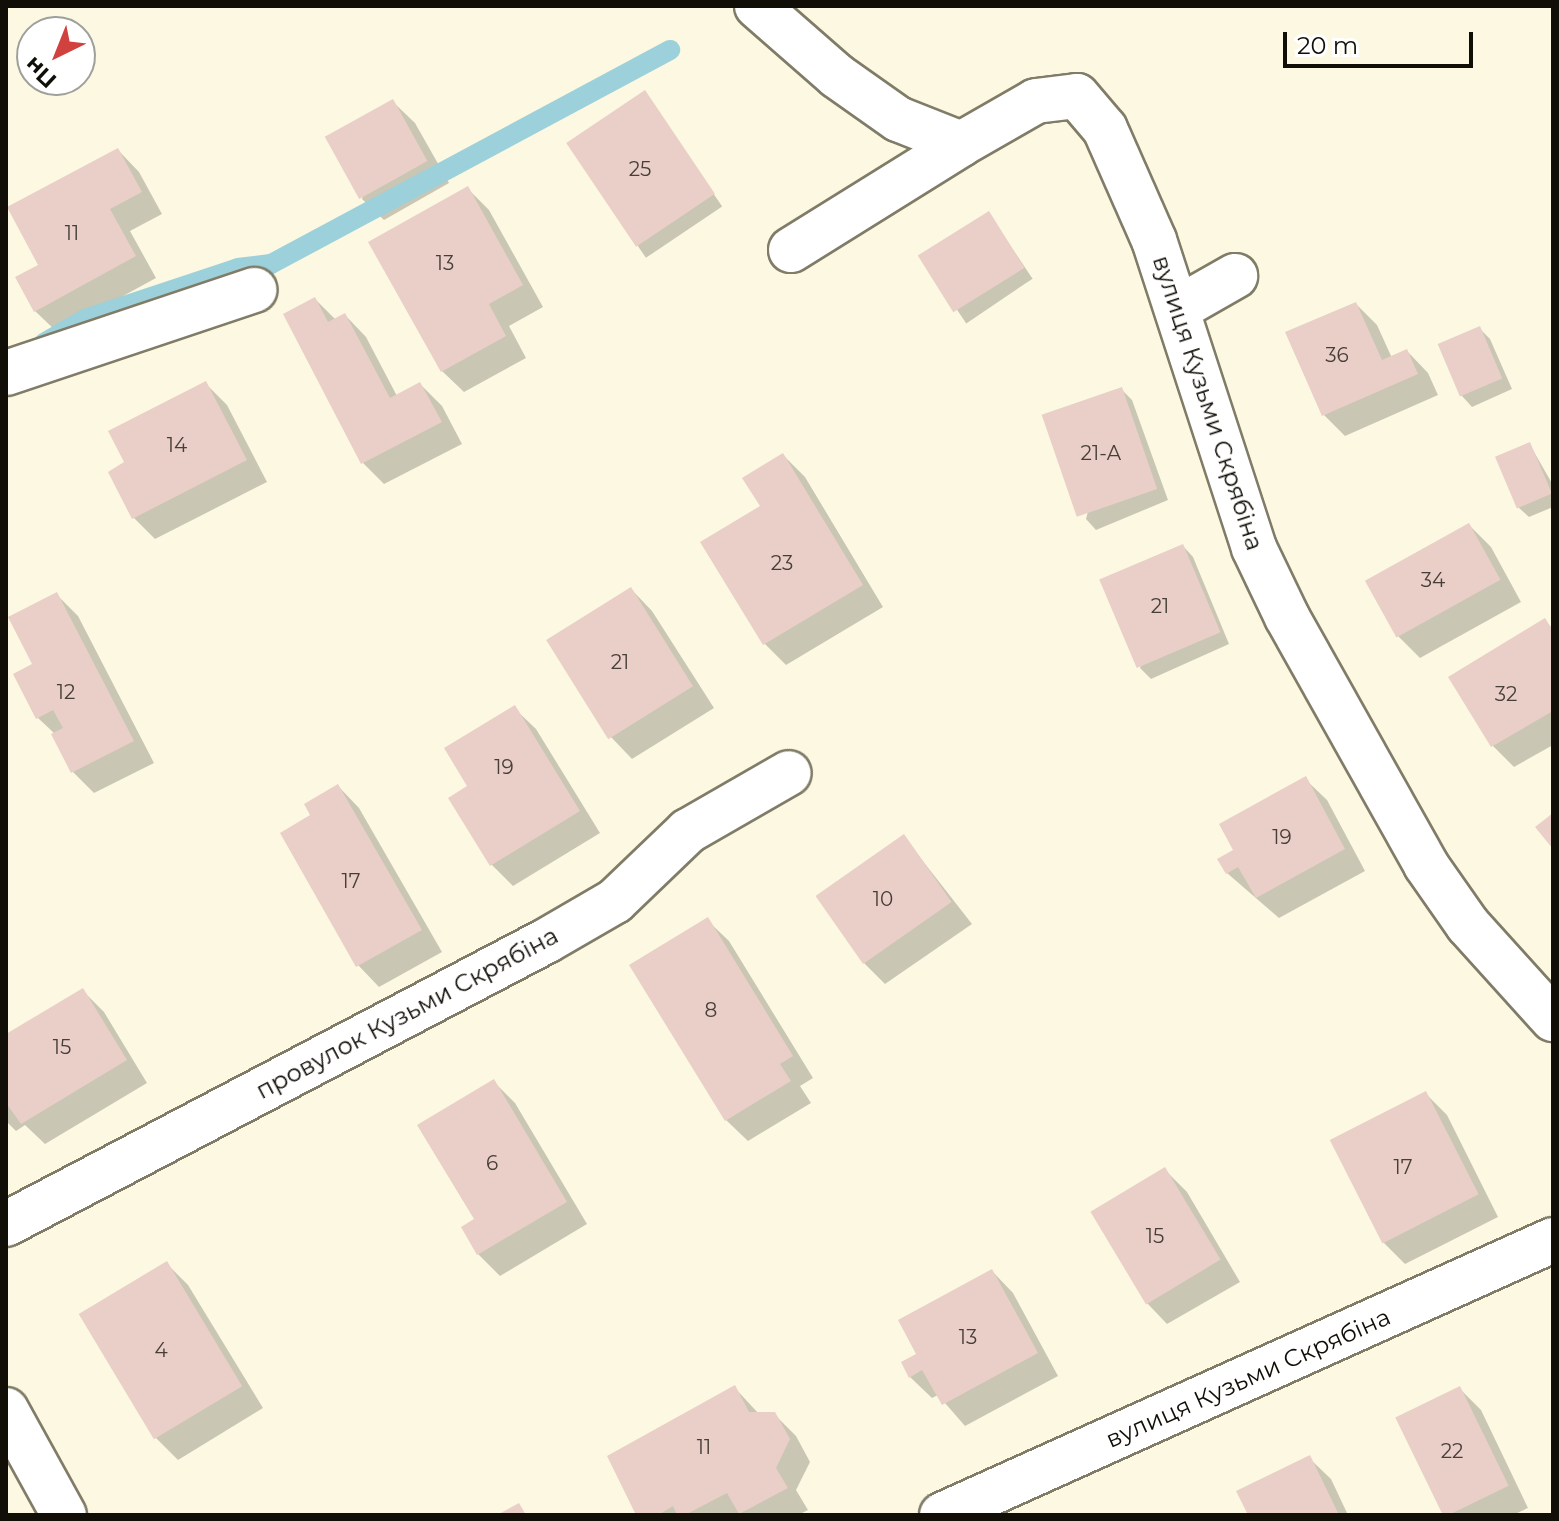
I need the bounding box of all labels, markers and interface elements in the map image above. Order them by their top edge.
north arrow [16,16,96,96]
scale bar [1287,16,1477,66]
text: 20 m [1297,31,1358,60]
text: Пн [19,51,62,94]
house number: 25 [629,157,651,181]
house number: 11 [65,221,79,245]
house number: 13 [436,251,454,275]
street label: вулиця Кузьми Скрябіна [1147,252,1269,554]
house number: 36 [1325,343,1349,367]
house number: 14 [167,433,187,457]
house number: 21-А [1081,441,1121,465]
house number: 23 [771,551,793,575]
house number: 34 [1421,568,1445,592]
house number: 21 [1151,594,1169,618]
house number: 21 [611,650,629,674]
house number: 12 [57,680,75,704]
house number: 32 [1495,682,1517,706]
house number: 19 [494,755,514,779]
house number: 19 [1272,825,1292,849]
house number: 17 [342,869,360,893]
house number: 10 [873,887,893,911]
street label: провулок Кузьми Скрябіна [251,921,563,1105]
house number: 8 [705,998,717,1022]
house number: 15 [53,1035,71,1059]
house number: 6 [486,1151,498,1175]
house number: 17 [1394,1155,1412,1179]
house number: 15 [1146,1224,1164,1248]
street label: вулиця Кузьми Скрябіна [1101,1302,1395,1454]
house number: 13 [959,1325,977,1349]
house number: 4 [154,1338,168,1362]
house number: 11 [697,1435,711,1459]
house number: 22 [1441,1439,1463,1463]

